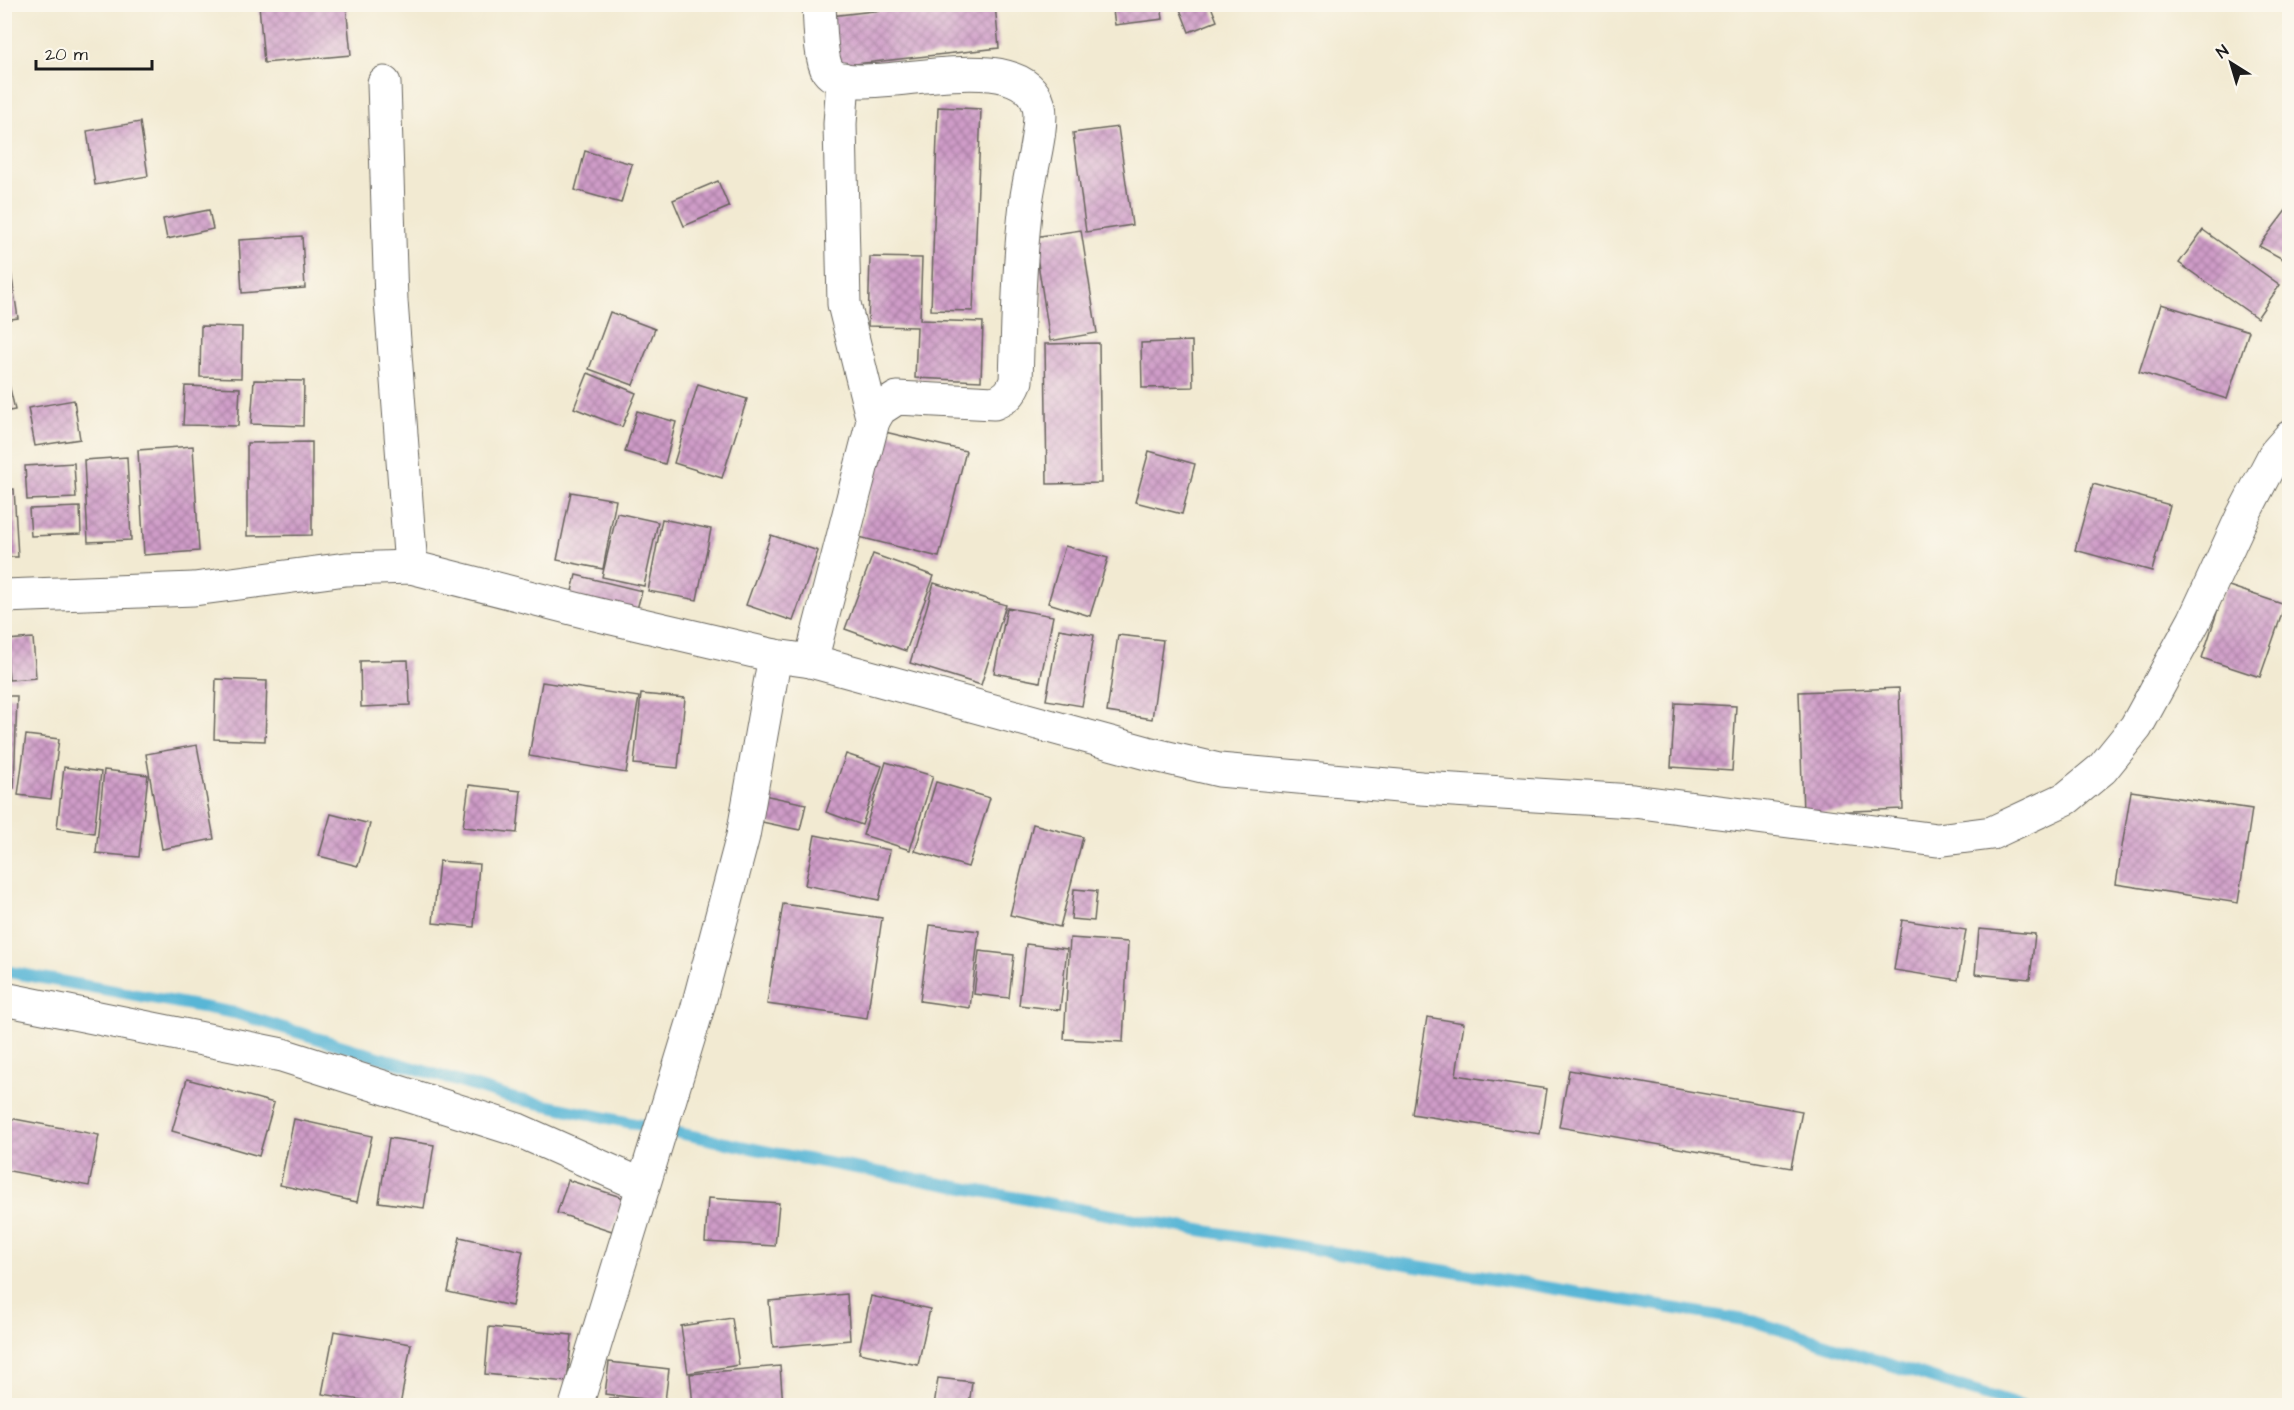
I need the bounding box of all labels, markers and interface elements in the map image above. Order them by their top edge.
scale bar [36,33,152,71]
north arrow [2201,33,2261,93]
text: N [2212,40,2233,64]
text: 20 m [45,42,88,67]

